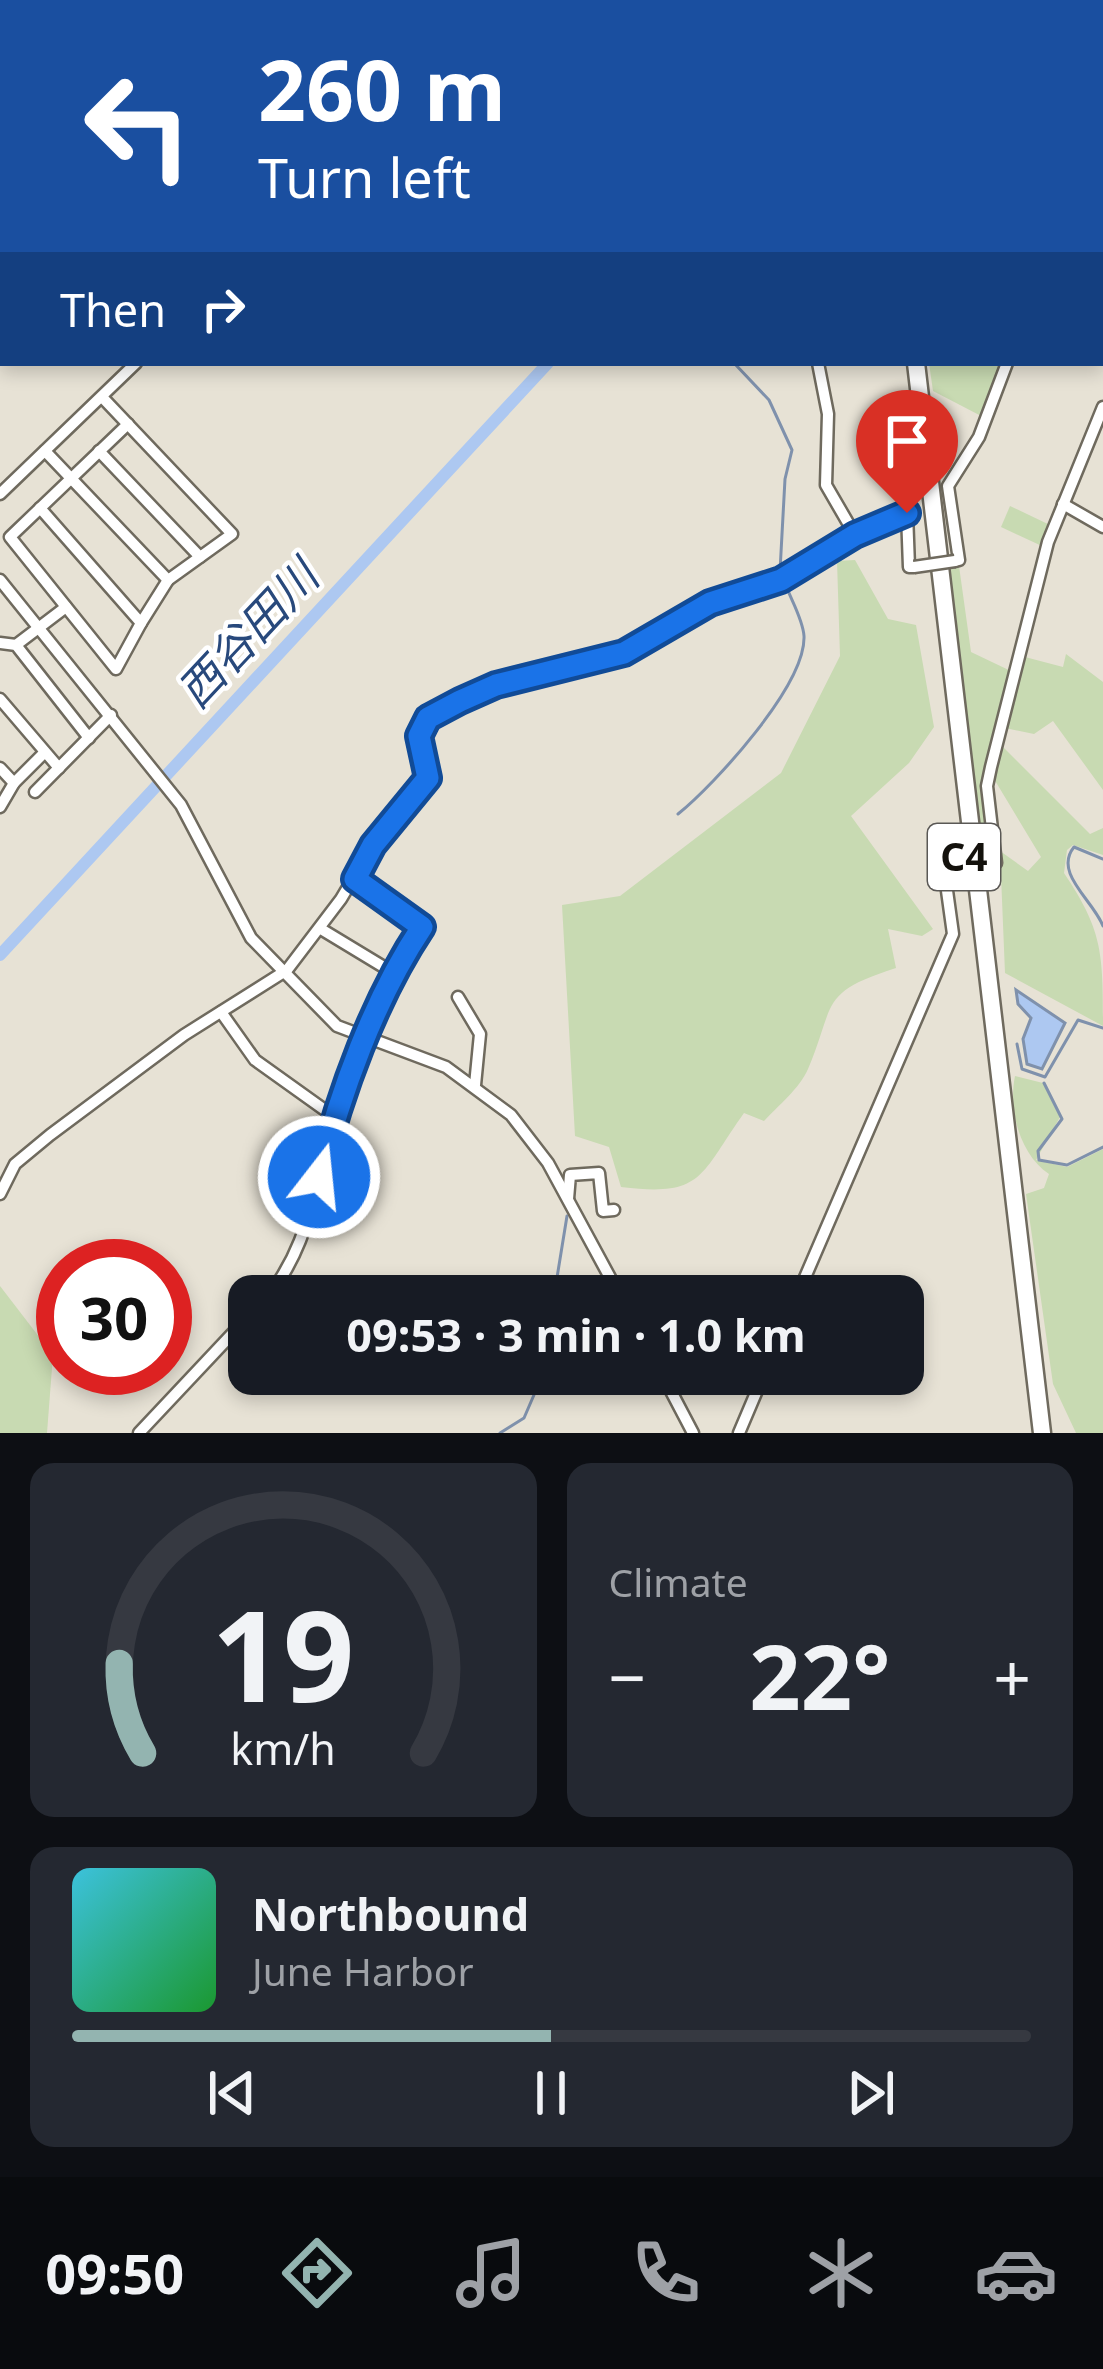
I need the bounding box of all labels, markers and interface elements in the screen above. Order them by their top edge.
text: 260 m [258,31,506,146]
icon: left [60,48,216,204]
text: Turn left [258,140,471,214]
icon: right [190,276,256,342]
text: Then [60,279,166,340]
pin [856,390,958,513]
icon: arrive [874,408,940,474]
water label: 西谷田川 [163,543,333,720]
road number: C4 [928,824,1000,890]
position arrow [256,1114,382,1240]
speed limit sign: 30 [36,1239,192,1395]
text: 09:53 · 3 min · 1.0 km [346,1304,806,1365]
text: Climate [609,1555,748,1608]
text: 19 [212,1569,355,1739]
text: 22° [749,1614,890,1736]
text: − [609,1631,646,1721]
text: + [993,1631,1031,1721]
text: km/h [231,1719,336,1778]
text: Northbound [252,1883,529,1944]
text: June Harbor [252,1944,474,1997]
icon: previous [199,2060,265,2126]
icon: pause [518,2060,584,2126]
icon: next [838,2060,904,2126]
icon: directions [275,2231,359,2315]
icon: music [449,2231,533,2315]
icon: phone [624,2231,708,2315]
icon: climate [799,2231,883,2315]
icon: car [974,2231,1058,2315]
text: 09:50 [45,2236,184,2310]

